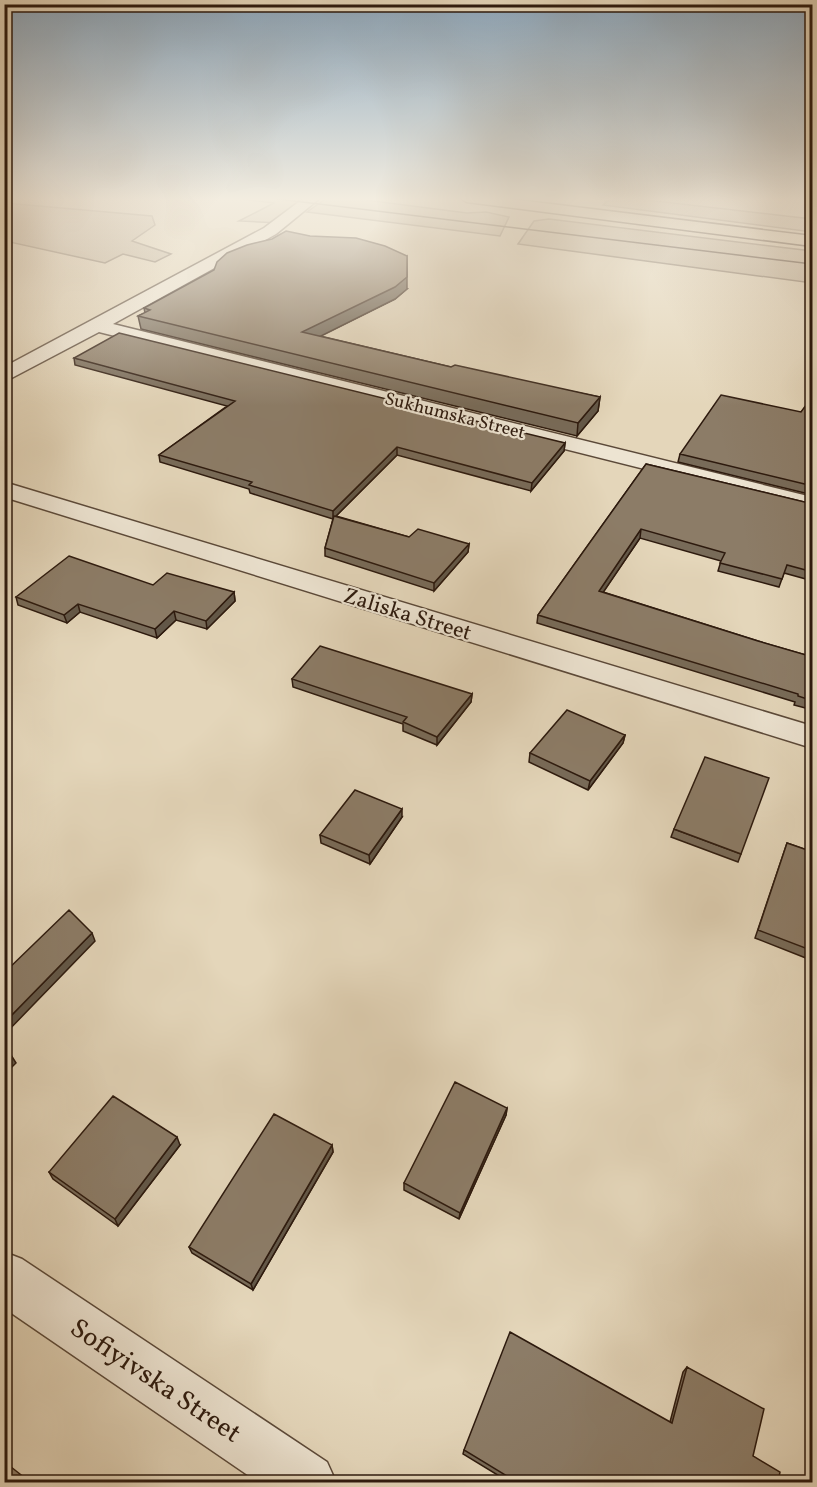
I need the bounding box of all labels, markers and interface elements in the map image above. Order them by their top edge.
street label: Sukhumska Street [382,387,528,446]
street label: Zaliska Street [339,581,475,650]
street label: Sofiyivska Street [62,1310,248,1453]

